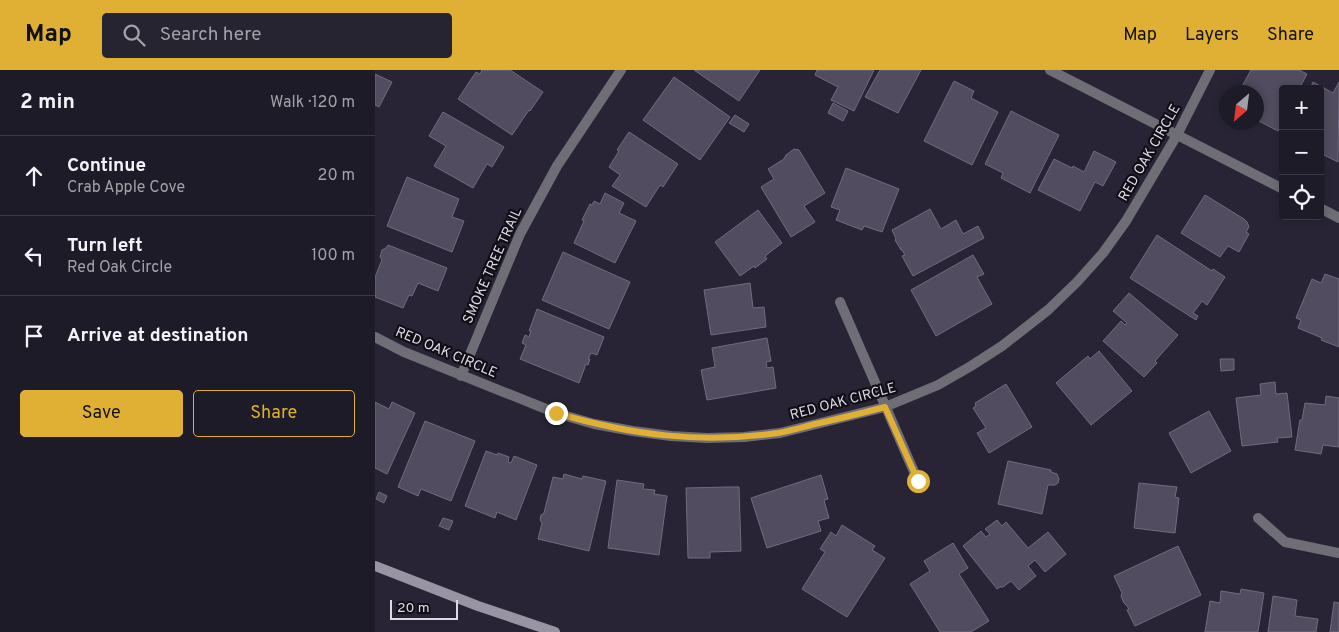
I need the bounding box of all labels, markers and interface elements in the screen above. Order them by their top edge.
search box [102,13,452,58]
text: Map [25,20,72,50]
icon: search [120,21,148,49]
text: Search here [160,23,261,47]
text: Map [1123,24,1157,47]
text: Layers [1185,24,1239,47]
text: Share [1267,24,1314,47]
north arrow [1219,85,1264,130]
map controls [1279,85,1324,220]
button: + [1279,85,1324,130]
text: 2 min [20,89,75,116]
text: Walk · 120 m [270,93,355,113]
street label: RED OAK CIRCLE [1115,102,1185,204]
button: − [1279,130,1324,175]
text: Continue [67,154,146,178]
icon: ahead [20,162,48,190]
text: 20 m [318,166,355,186]
button: locate [1279,175,1324,220]
text: Crab Apple Cove [67,178,185,198]
street label: SMOKE TREE TRAIL [460,205,526,327]
text: Turn left [67,234,143,258]
icon: left [20,242,48,270]
text: 100 m [311,246,355,266]
text: Red Oak Circle [67,258,172,278]
icon: arrive [20,322,48,350]
text: Arrive at destination [67,324,248,348]
street label: RED OAK CIRCLE [393,324,499,382]
street label: RED OAK CIRCLE [788,380,898,424]
button: Save [20,390,183,437]
button: Share [193,390,355,437]
route end [545,402,568,425]
route start [907,470,930,493]
scale bar [390,597,457,620]
text: 20 m [397,600,430,617]

